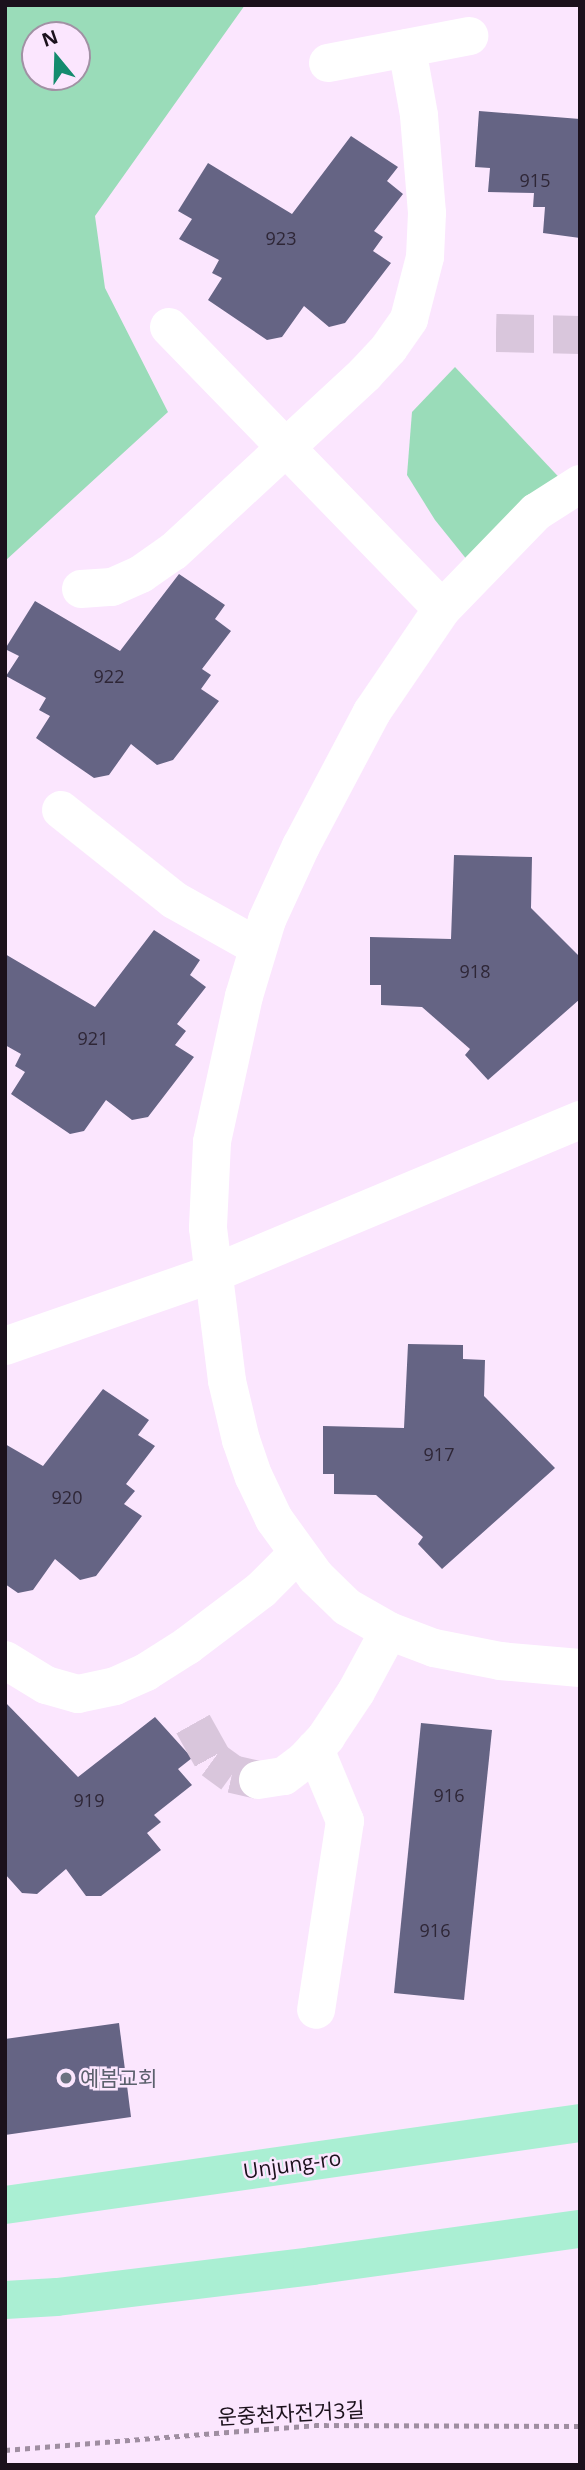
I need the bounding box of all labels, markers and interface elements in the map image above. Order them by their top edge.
north arrow [21,21,91,91]
text: N [38,23,61,53]
house number: 915 [520,169,550,191]
house number: 923 [266,227,296,249]
house number: 922 [94,665,124,687]
house number: 918 [460,960,490,982]
house number: 921 [78,1027,108,1049]
house number: 917 [424,1443,454,1465]
house number: 920 [52,1486,82,1508]
house number: 916 [434,1784,464,1806]
house number: 919 [74,1789,104,1811]
house number: 916 [420,1919,450,1941]
place label: 예봄교회 [80,2065,157,2091]
marker: 예봄교회 [58,2070,74,2086]
street label: Unjung-ro [241,2145,343,2183]
street label: 운중천자전거3길 [217,2397,365,2429]

